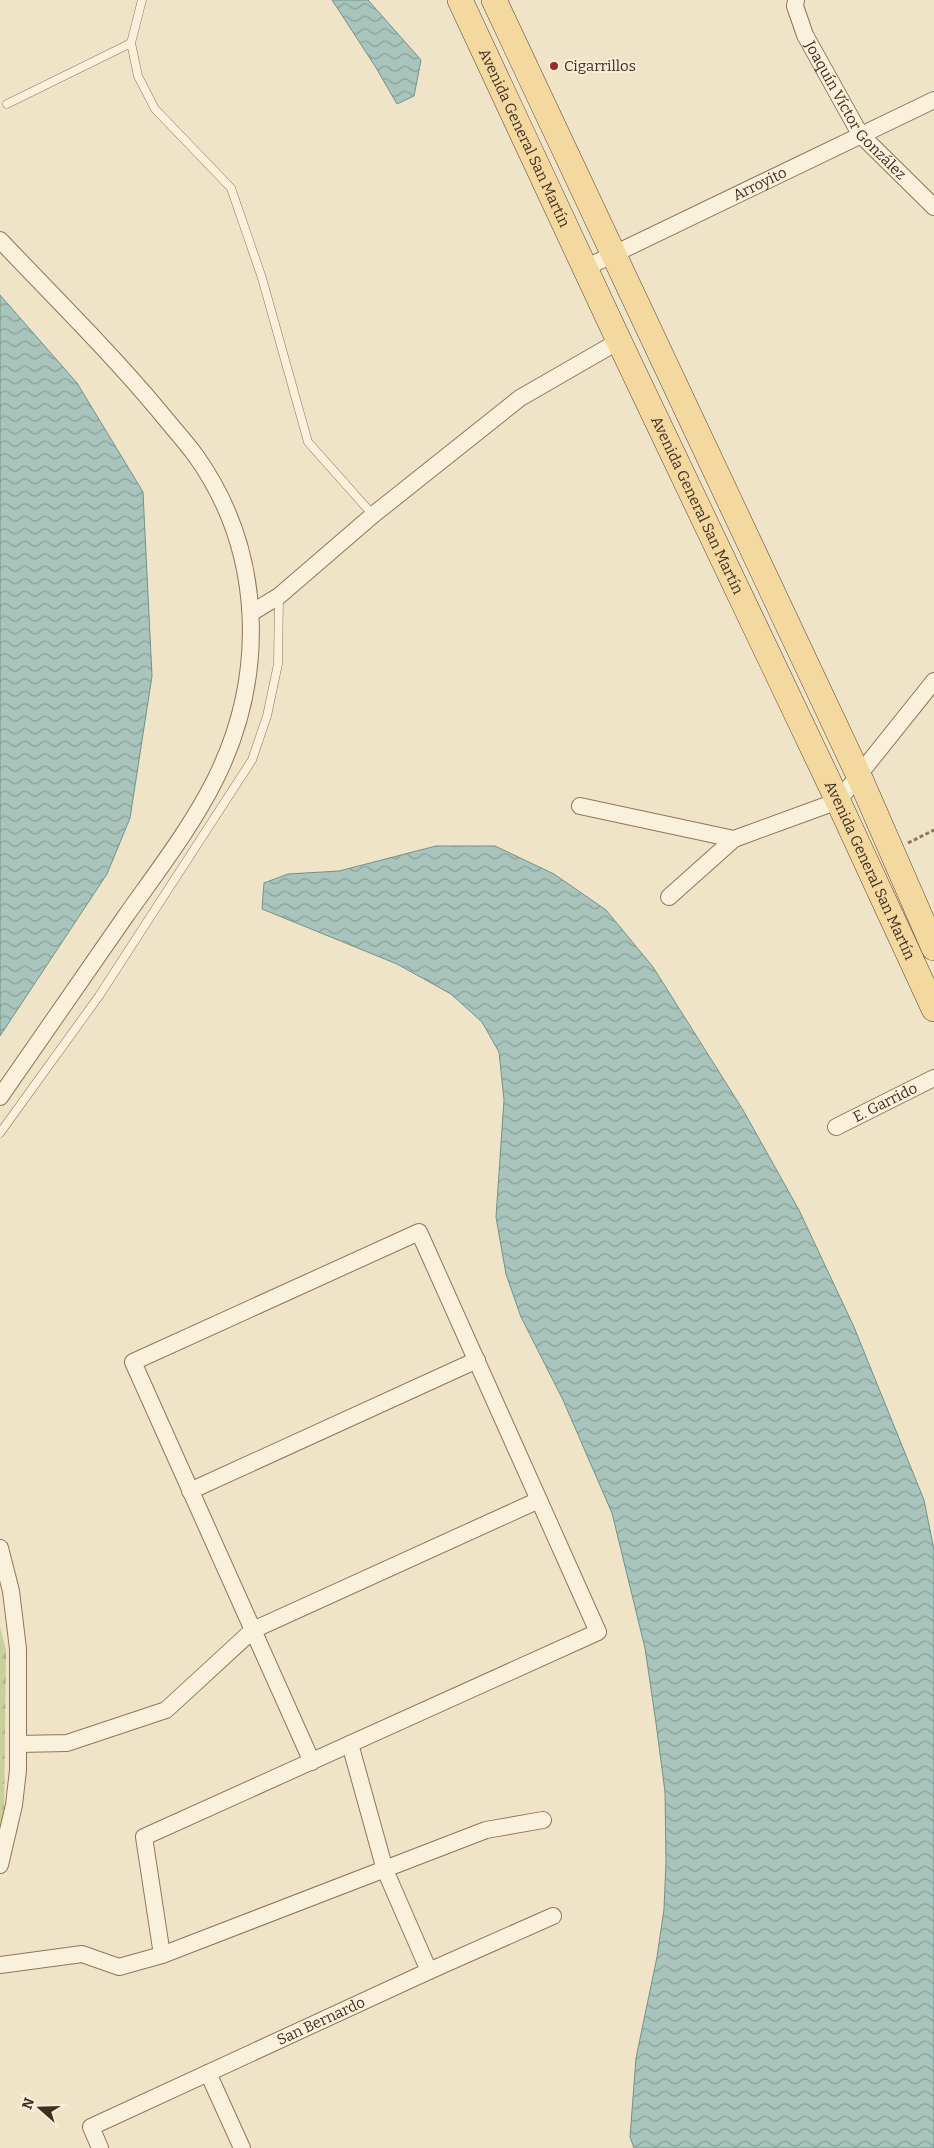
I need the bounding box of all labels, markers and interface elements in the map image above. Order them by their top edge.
street label: Joaquín Víctor González [801,37,910,183]
street label: Avenida General San Martín [475,46,574,230]
place label: Cigarrillos [564,57,636,75]
marker: Cigarrillos [548,60,560,72]
street label: Arroyito [730,163,790,204]
street label: Avenida General San Martín [647,413,747,598]
street label: Avenida General San Martín [821,778,919,963]
street label: E. Garrido [850,1079,920,1126]
street label: San Bernardo [274,1993,368,2049]
north arrow [15,2083,65,2133]
text: N [18,2096,38,2112]

